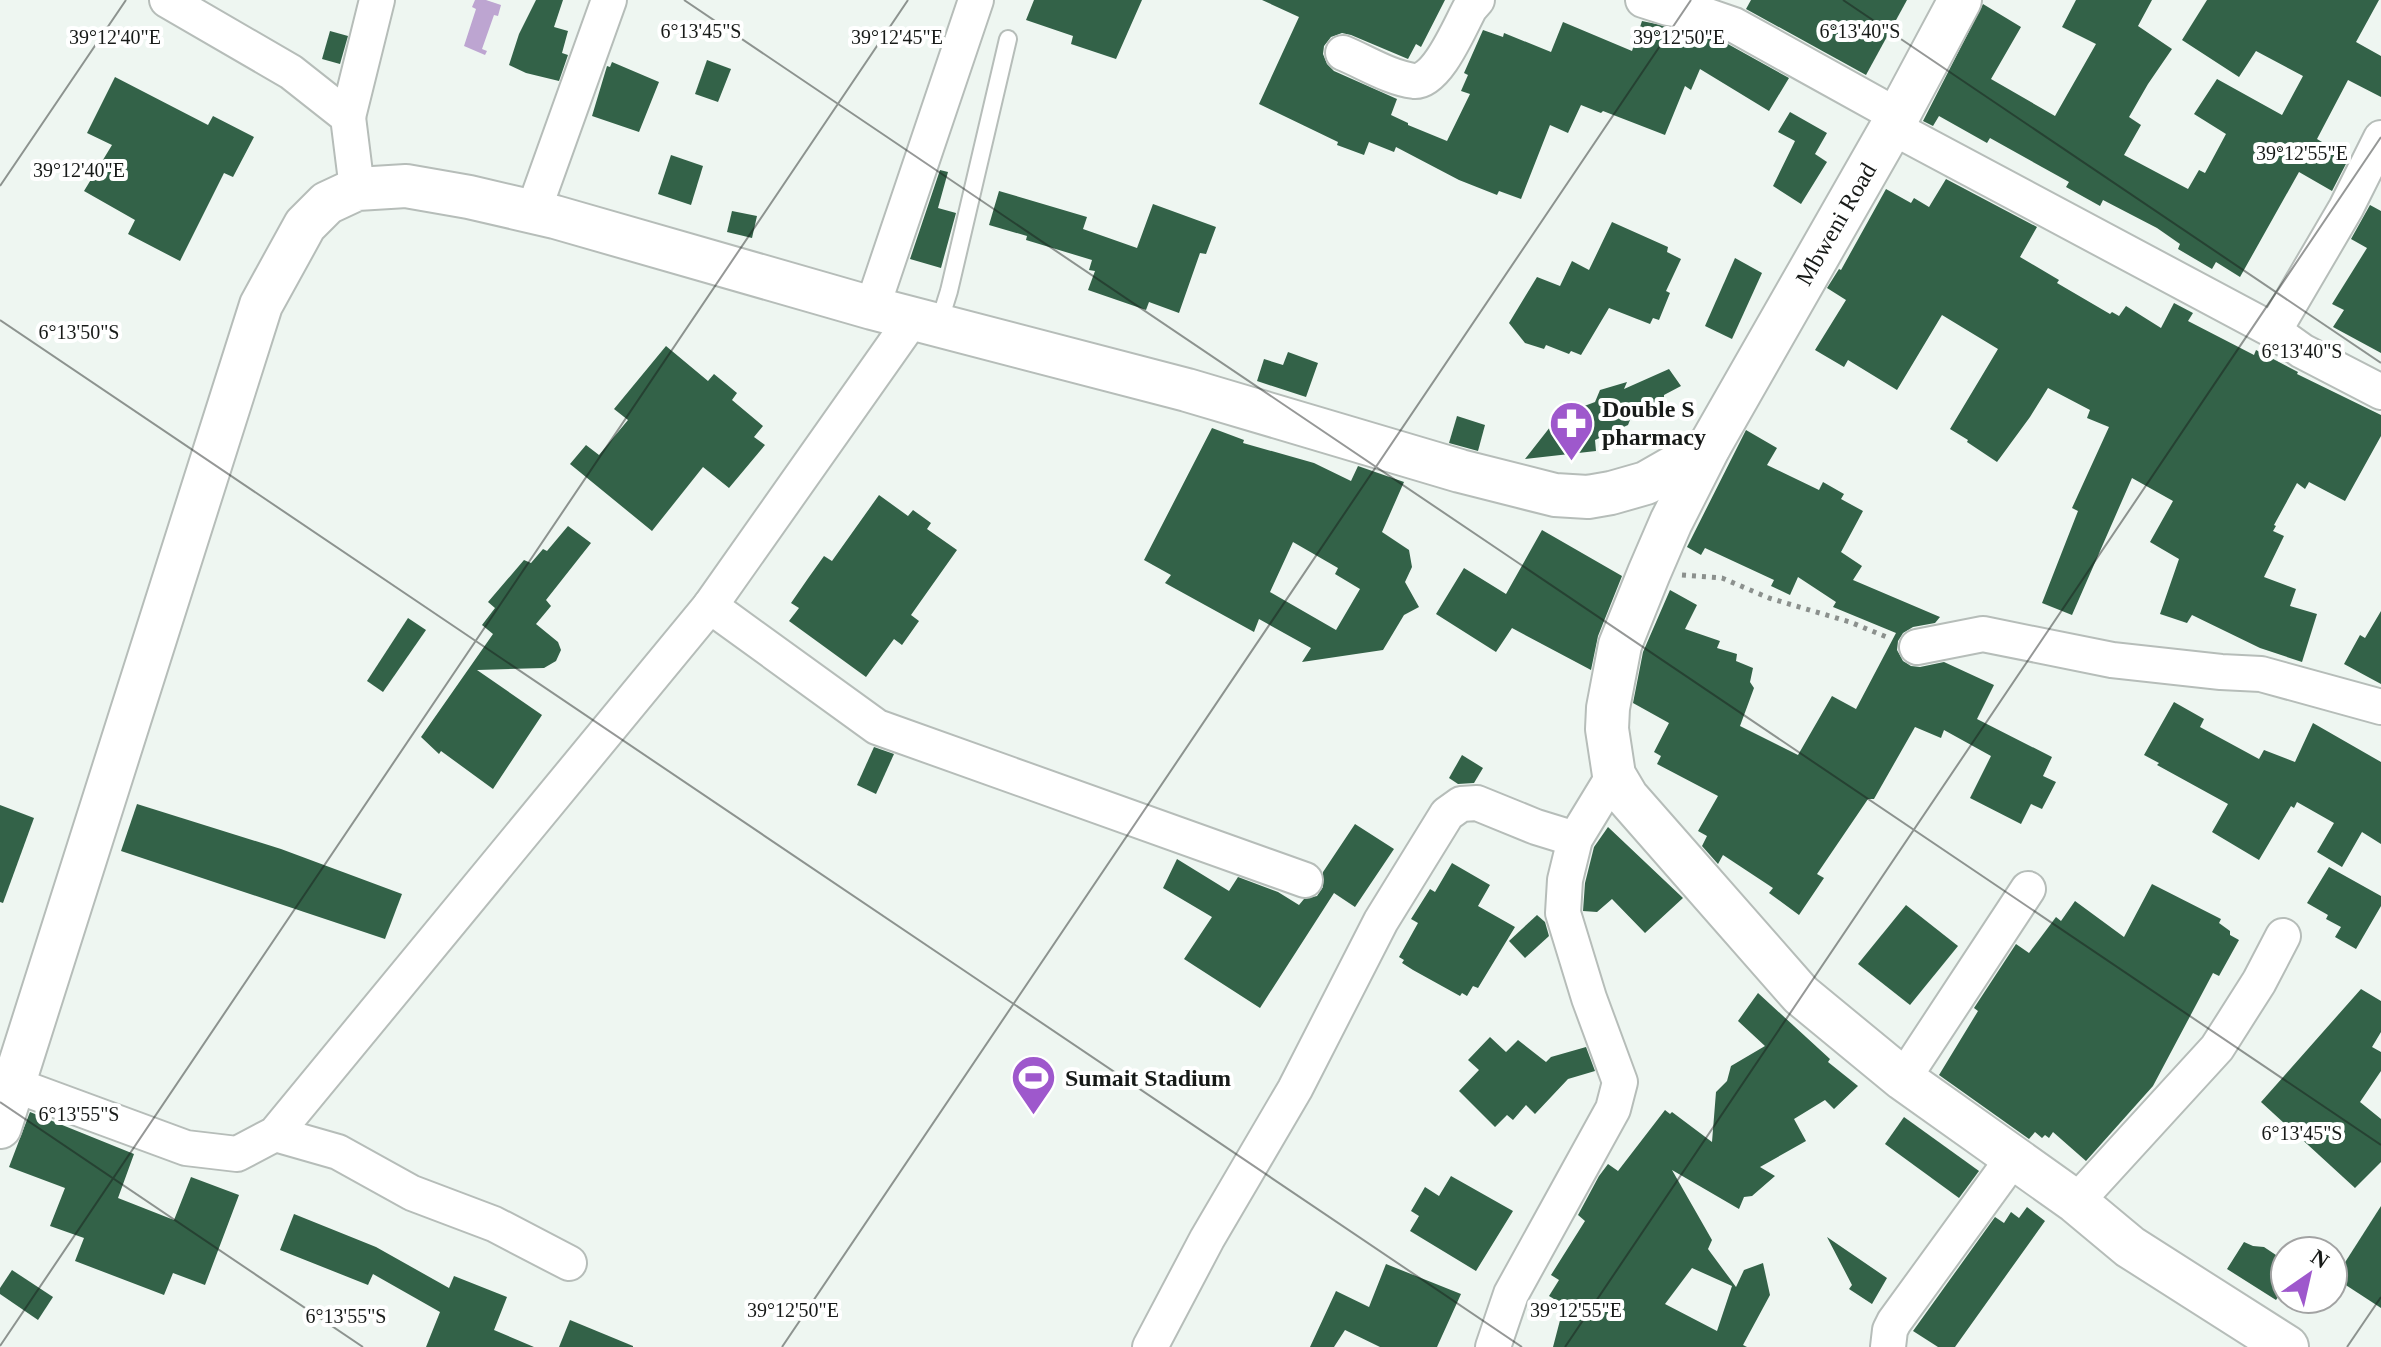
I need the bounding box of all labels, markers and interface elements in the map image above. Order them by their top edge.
text: 6°13'45"S [661,20,741,42]
text: 6°13'40"S [1820,20,1900,42]
text: 39°12'40"E [69,26,161,48]
text: 39°12'45"E [851,26,943,48]
text: 39°12'50"E [1633,26,1725,48]
text: 39°12'55"E [2256,142,2348,164]
street label: Mbweni Road [1791,158,1881,290]
text: 39°12'40"E [33,159,125,181]
text: 6°13'50"S [39,321,119,343]
text: 6°13'40"S [2262,340,2342,362]
place label: Double S pharmacy [1602,396,1706,450]
pharmacy icon: Double S pharmacy [1547,399,1595,462]
sports icon: Sumait Stadium [1010,1054,1058,1117]
place label: Sumait Stadium [1065,1065,1231,1091]
text: 6°13'55"S [39,1103,119,1125]
text: 6°13'45"S [2262,1122,2342,1144]
north arrow [2269,1235,2349,1315]
text: N [2306,1244,2334,1274]
text: 39°12'50"E [747,1299,839,1321]
text: 39°12'55"E [1530,1299,1622,1321]
text: 6°13'55"S [306,1305,386,1327]

